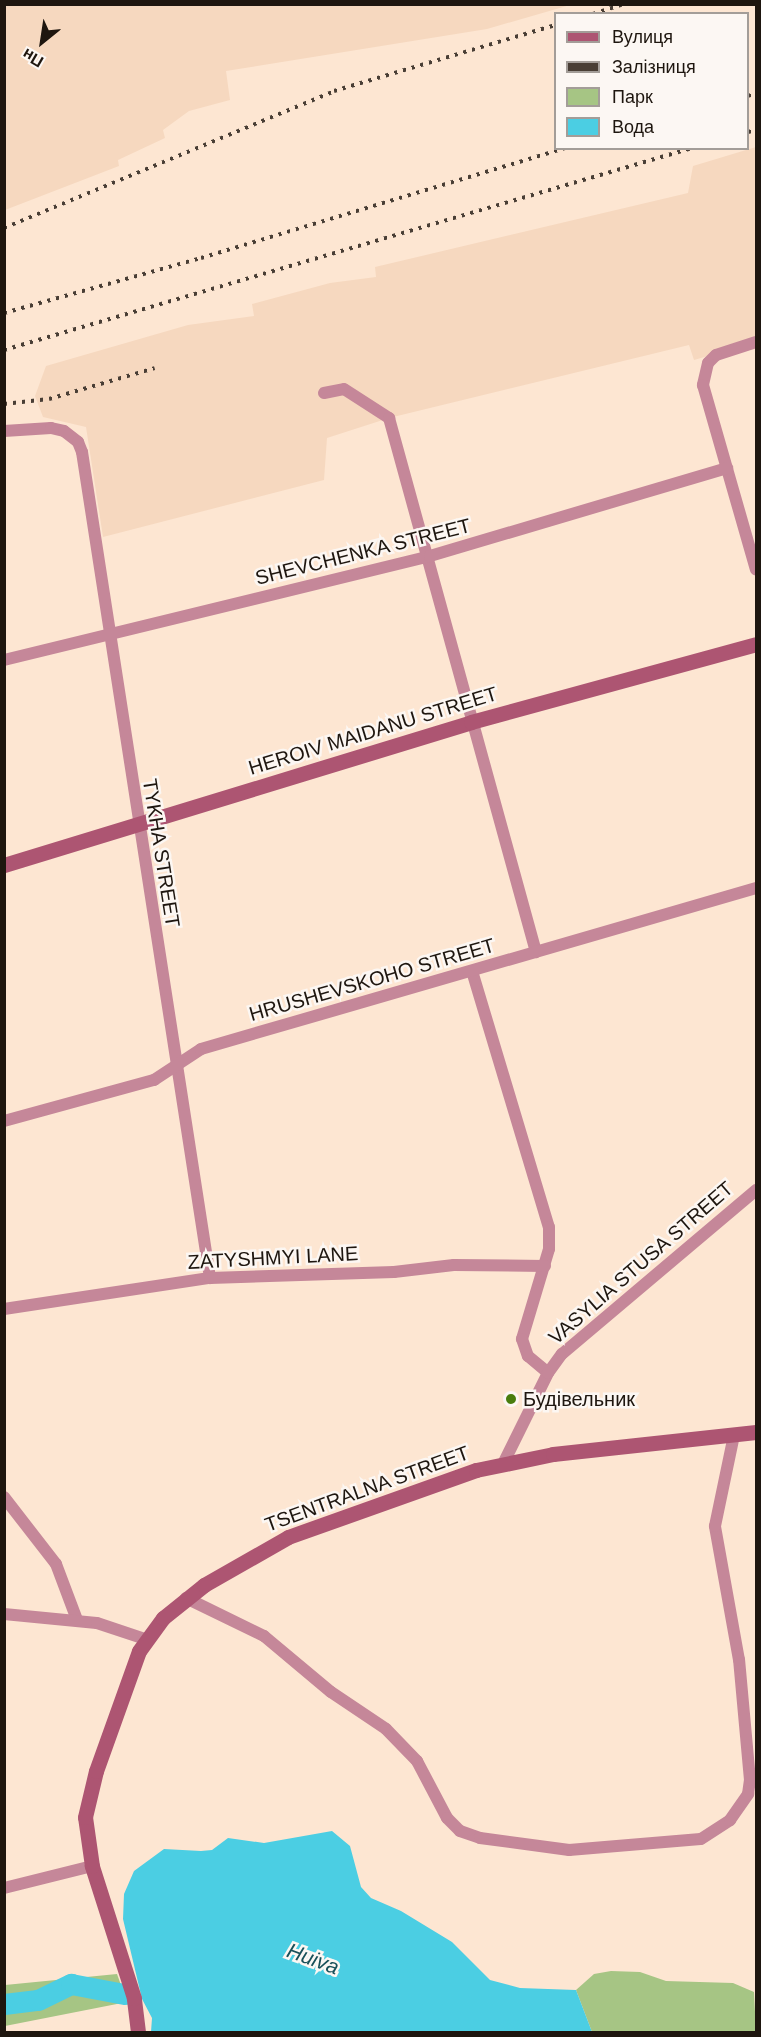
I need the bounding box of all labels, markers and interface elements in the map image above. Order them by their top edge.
north arrow [12,12,72,72]
legend [554,12,749,150]
text: Вулиця [612,27,673,47]
text: Пн [19,45,46,71]
text: Залізниця [612,57,696,77]
text: Парк [612,87,653,107]
text: Вода [612,117,654,137]
street label: SHEVCHENKA STREET [252,513,474,591]
street label: HEROIV MAIDANU STREET [246,682,500,780]
street label: TYKHA STREET [137,776,185,930]
street label: HRUSHEVSKOHO STREET [246,933,498,1027]
street label: VASYLIA STUSA STREET [543,1176,739,1350]
street label: ZATYSHMYI LANE [187,1242,359,1274]
place label: Будівельник [523,1387,635,1411]
marker: Будівельник [504,1392,518,1406]
street label: TSENTRALNA STREET [261,1441,473,1537]
water label: Huiva [283,1938,343,1980]

